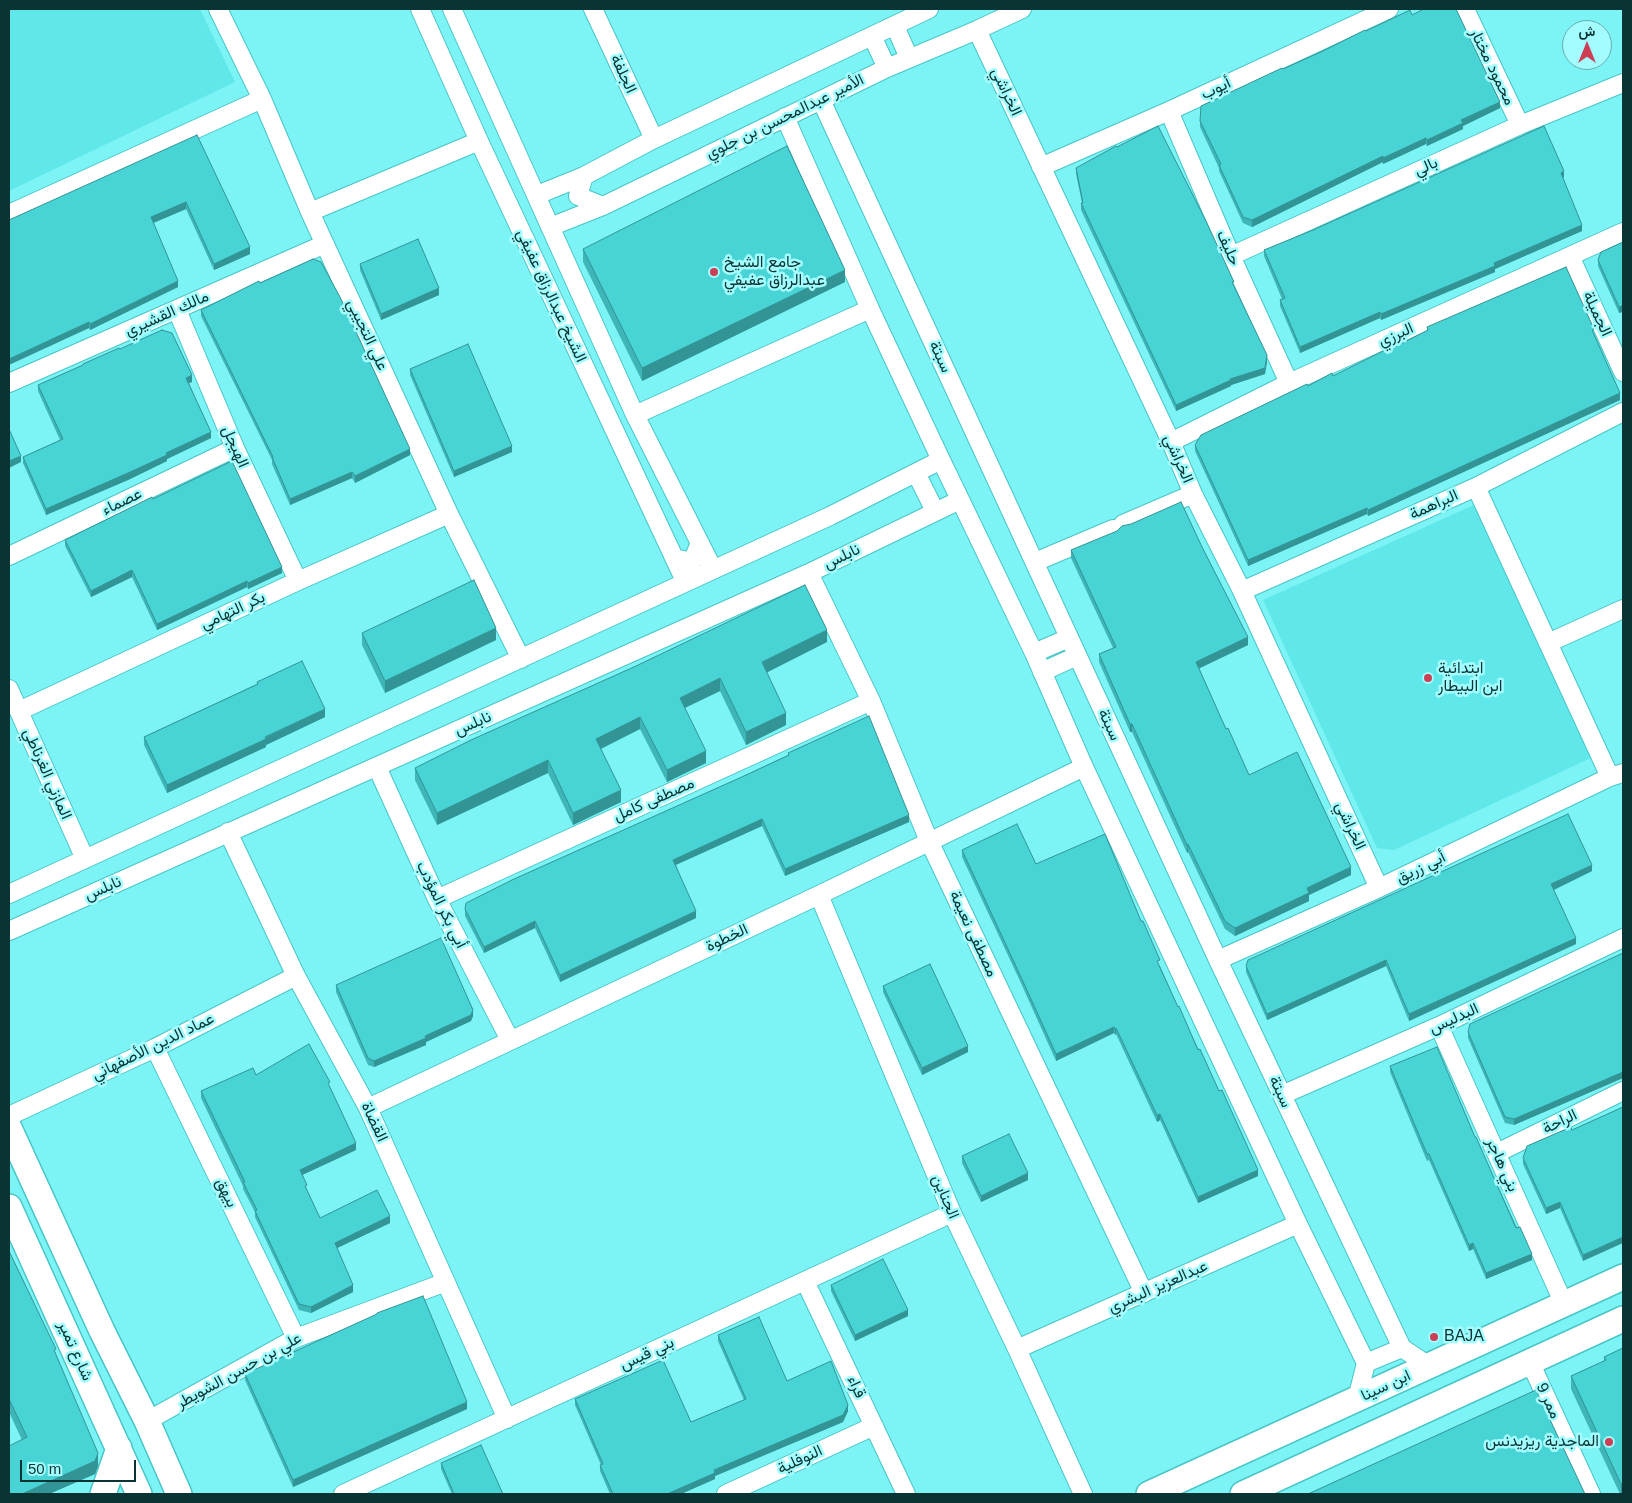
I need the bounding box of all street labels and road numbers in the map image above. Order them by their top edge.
street label: محمود مختار [1465,25,1519,109]
street label: الجلفة [606,52,640,96]
street label: الخراشي [987,65,1025,119]
street label: الأمير عبدالمحسن بن جلوي [703,70,867,164]
street label: أيوب [1198,74,1234,104]
street label: بالي [1411,153,1441,181]
street label: الشيخ عبدالرزاق عفيفي [512,226,590,366]
street label: حليف [1212,227,1244,269]
street label: مالك القشيري [122,287,212,341]
street label: الجميلة [1578,288,1616,340]
street label: علي التجيبي [342,296,392,374]
street label: البرزي [1375,319,1417,351]
street label: سبتة [924,338,956,376]
street label: الهيجل [217,423,253,471]
street label: الخراشي [1159,432,1197,486]
street label: عصماء [99,484,145,520]
street label: البراهمة [1407,486,1461,524]
street label: نابلس [821,540,863,574]
street label: بكر التهامي [198,588,268,634]
street label: سبتة [1093,706,1125,744]
street label: نابلس [452,707,494,741]
street label: المازني الغرناطي [18,726,76,822]
street label: مصطفى كامل [611,774,697,826]
street label: الخراشي [1331,799,1369,853]
street label: أبي زريق [1393,848,1449,888]
street label: أبي بكر المؤدب [412,858,470,952]
street label: نابلس [82,872,124,906]
street label: مصطفى نعيمة [945,888,1001,980]
street label: الخطوة [703,920,751,956]
street label: البدليس [1426,999,1482,1039]
street label: عماد الدين الأصفهاني [89,1009,217,1085]
street label: سبتة [1264,1073,1296,1111]
street label: القضاة [356,1099,392,1145]
street label: الراحة [1540,1105,1580,1139]
street label: بني هاجر [1482,1135,1522,1195]
street label: الجناين [927,1172,963,1222]
street label: بيهق [211,1175,241,1211]
street label: عبدالعزيز البشري [1105,1256,1211,1318]
street label: شارع تمير [53,1318,97,1384]
street label: علي بن حسن الشويطر [173,1329,305,1413]
street label: بني قيس [617,1333,677,1375]
street label: ابن سينا [1358,1366,1414,1406]
street label: قراء [843,1373,869,1401]
street label: ممر 9 [1531,1380,1565,1422]
street label: النوفلية [774,1441,826,1479]

